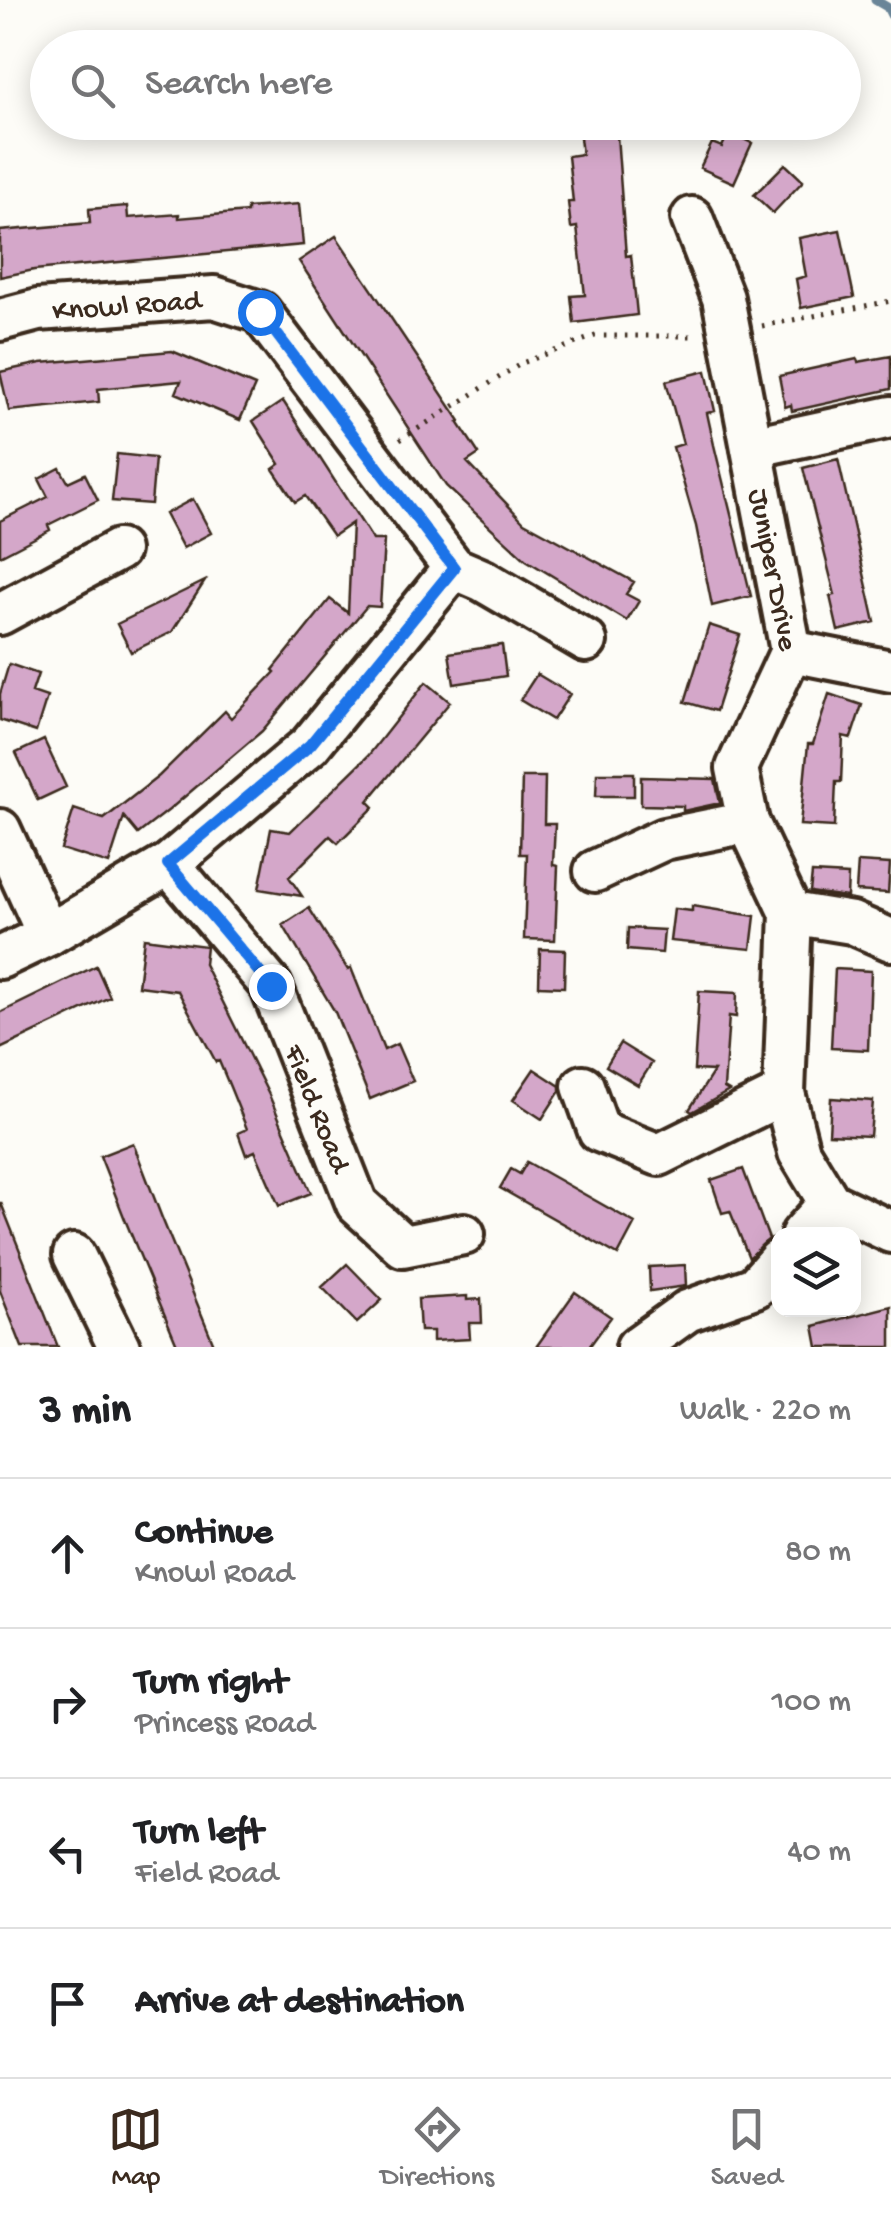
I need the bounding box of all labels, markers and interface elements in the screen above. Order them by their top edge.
search box [30,30,861,140]
icon: search [65,58,120,113]
text: Search here [145,63,332,107]
street label: Knowl Road [51,285,205,331]
route start [238,290,284,336]
street label: Juniper Drive [738,486,804,654]
route end [249,964,295,1010]
street label: Field Road [274,1040,357,1181]
map controls [771,1227,861,1317]
button: layers [771,1227,861,1317]
text: 3 min [40,1388,131,1437]
text: Walk · 220 m [680,1393,851,1431]
text: Continue [135,1512,273,1556]
icon: ahead [40,1526,95,1581]
text: 80 m [785,1534,851,1572]
text: Knowl Road [135,1556,294,1594]
text: Turn right [135,1662,287,1706]
icon: right [40,1676,95,1731]
text: 100 m [771,1684,851,1722]
text: Princess Road [135,1706,315,1744]
text: Turn left [135,1812,263,1856]
icon: left [40,1826,95,1881]
text: 40 m [787,1834,851,1872]
text: Field Road [135,1856,278,1894]
icon: arrive [40,1976,95,2031]
text: Arrive at destination [135,1981,464,2025]
tab: Map [108,2102,163,2195]
tab: Directions [380,2102,494,2195]
tab: Saved [711,2102,783,2195]

